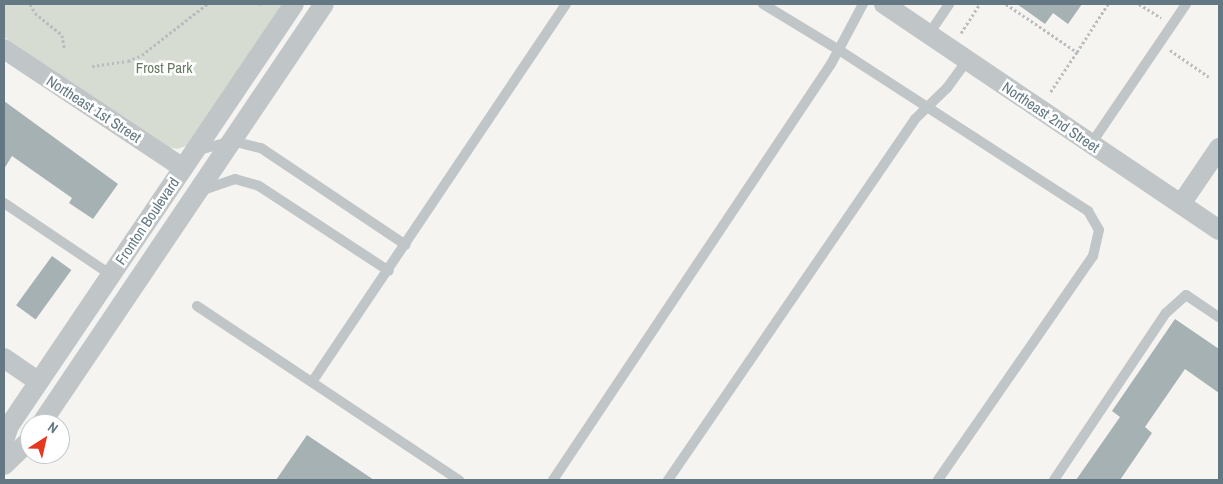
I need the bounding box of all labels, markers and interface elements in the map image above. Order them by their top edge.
park label: Frost Park [136,59,192,77]
street label: Northeast 1st Street [43,72,145,146]
street label: Northeast 2nd Street [999,78,1103,156]
street label: Fronton Boulevard [111,174,183,268]
north arrow [20,414,70,464]
text: N [44,418,62,437]

